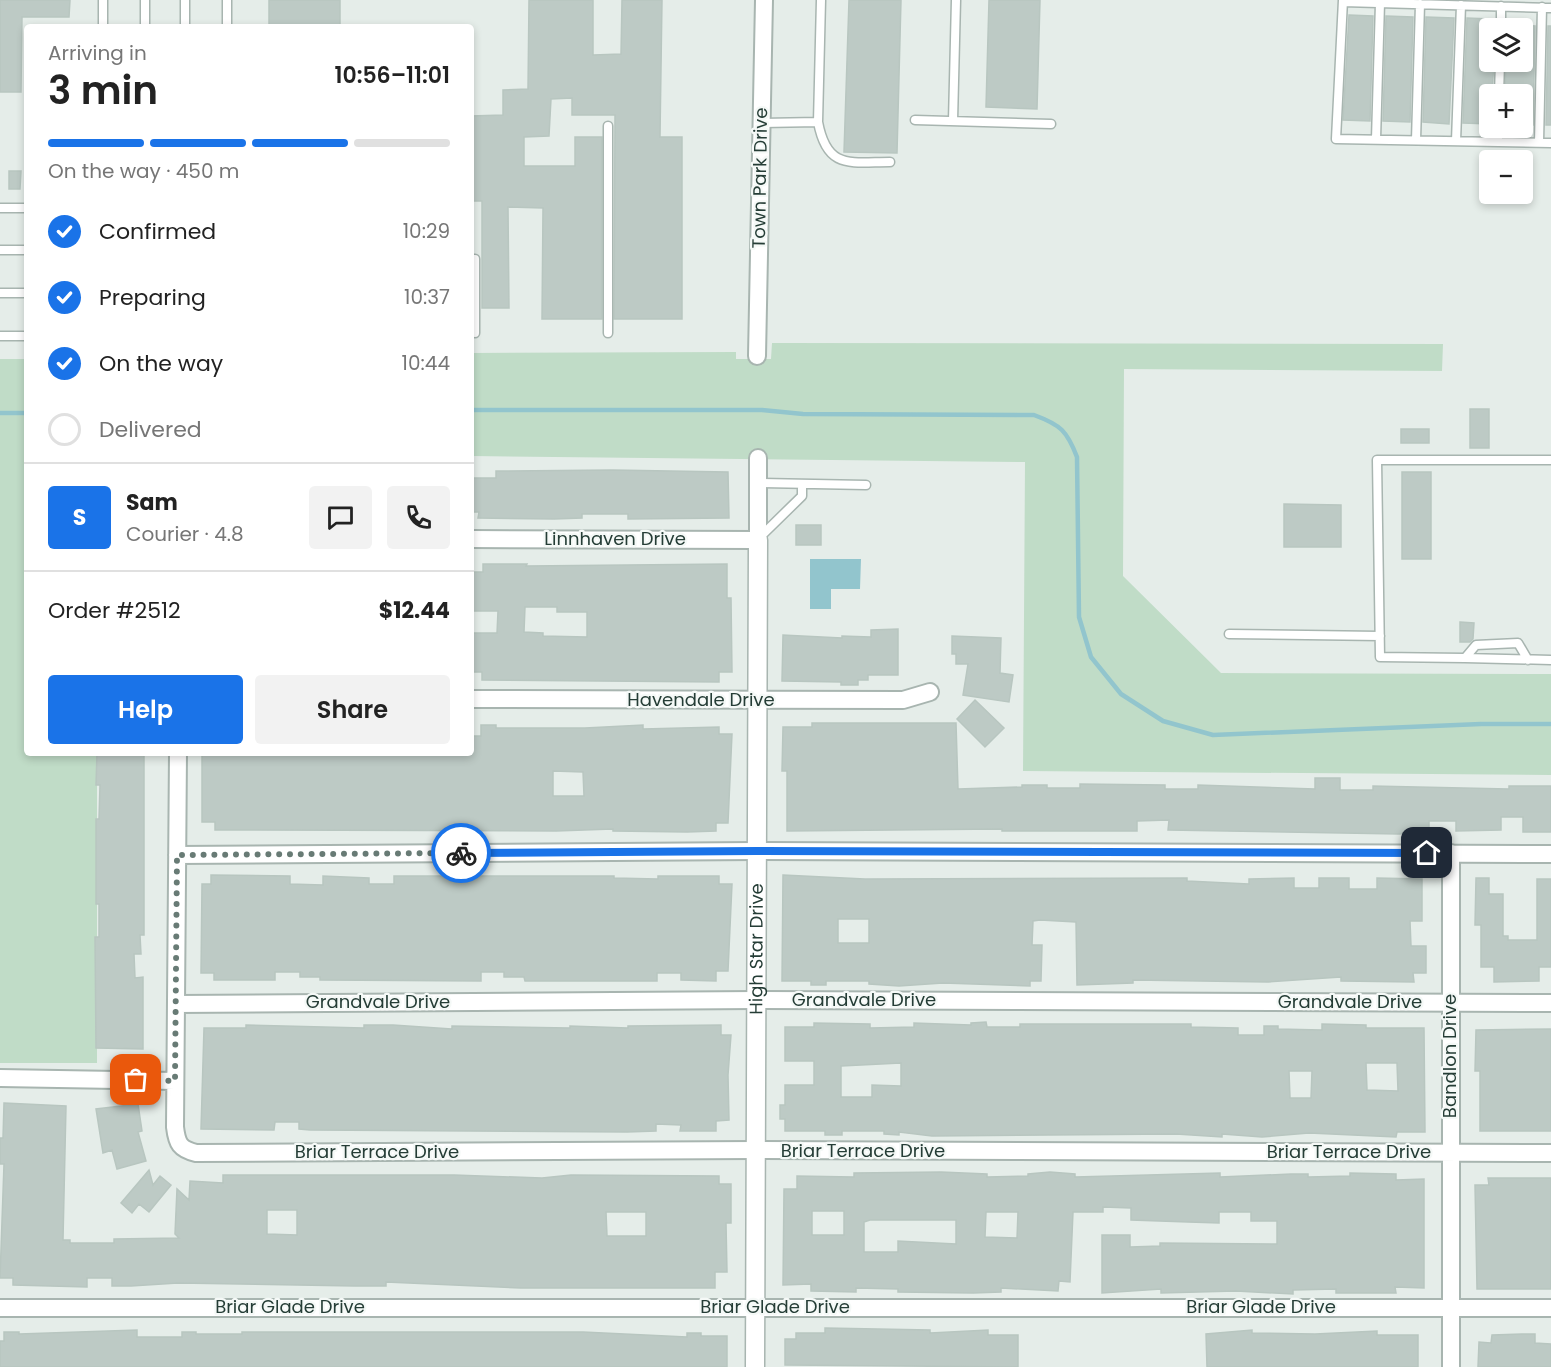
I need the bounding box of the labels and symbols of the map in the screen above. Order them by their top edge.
street label: Town Park Drive [746,107,773,249]
street label: Linnhaven Drive [544,526,686,551]
street label: Havendale Drive [627,687,775,712]
courier [431,823,491,883]
pin [1401,827,1452,878]
street label: High Star Drive [743,883,769,1015]
street label: Grandvale Drive [792,987,936,1012]
street label: Grandvale Drive [306,989,450,1014]
street label: Grandvale Drive [1278,989,1422,1014]
street label: Bandlon Drive [1437,994,1462,1118]
pin [110,1054,161,1105]
street label: Briar Terrace Drive [781,1138,945,1163]
street label: Briar Terrace Drive [295,1139,459,1164]
street label: Briar Terrace Drive [1267,1139,1431,1164]
street label: Briar Glade Drive [215,1294,365,1319]
street label: Briar Glade Drive [700,1294,850,1319]
street label: Briar Glade Drive [1186,1294,1336,1319]

